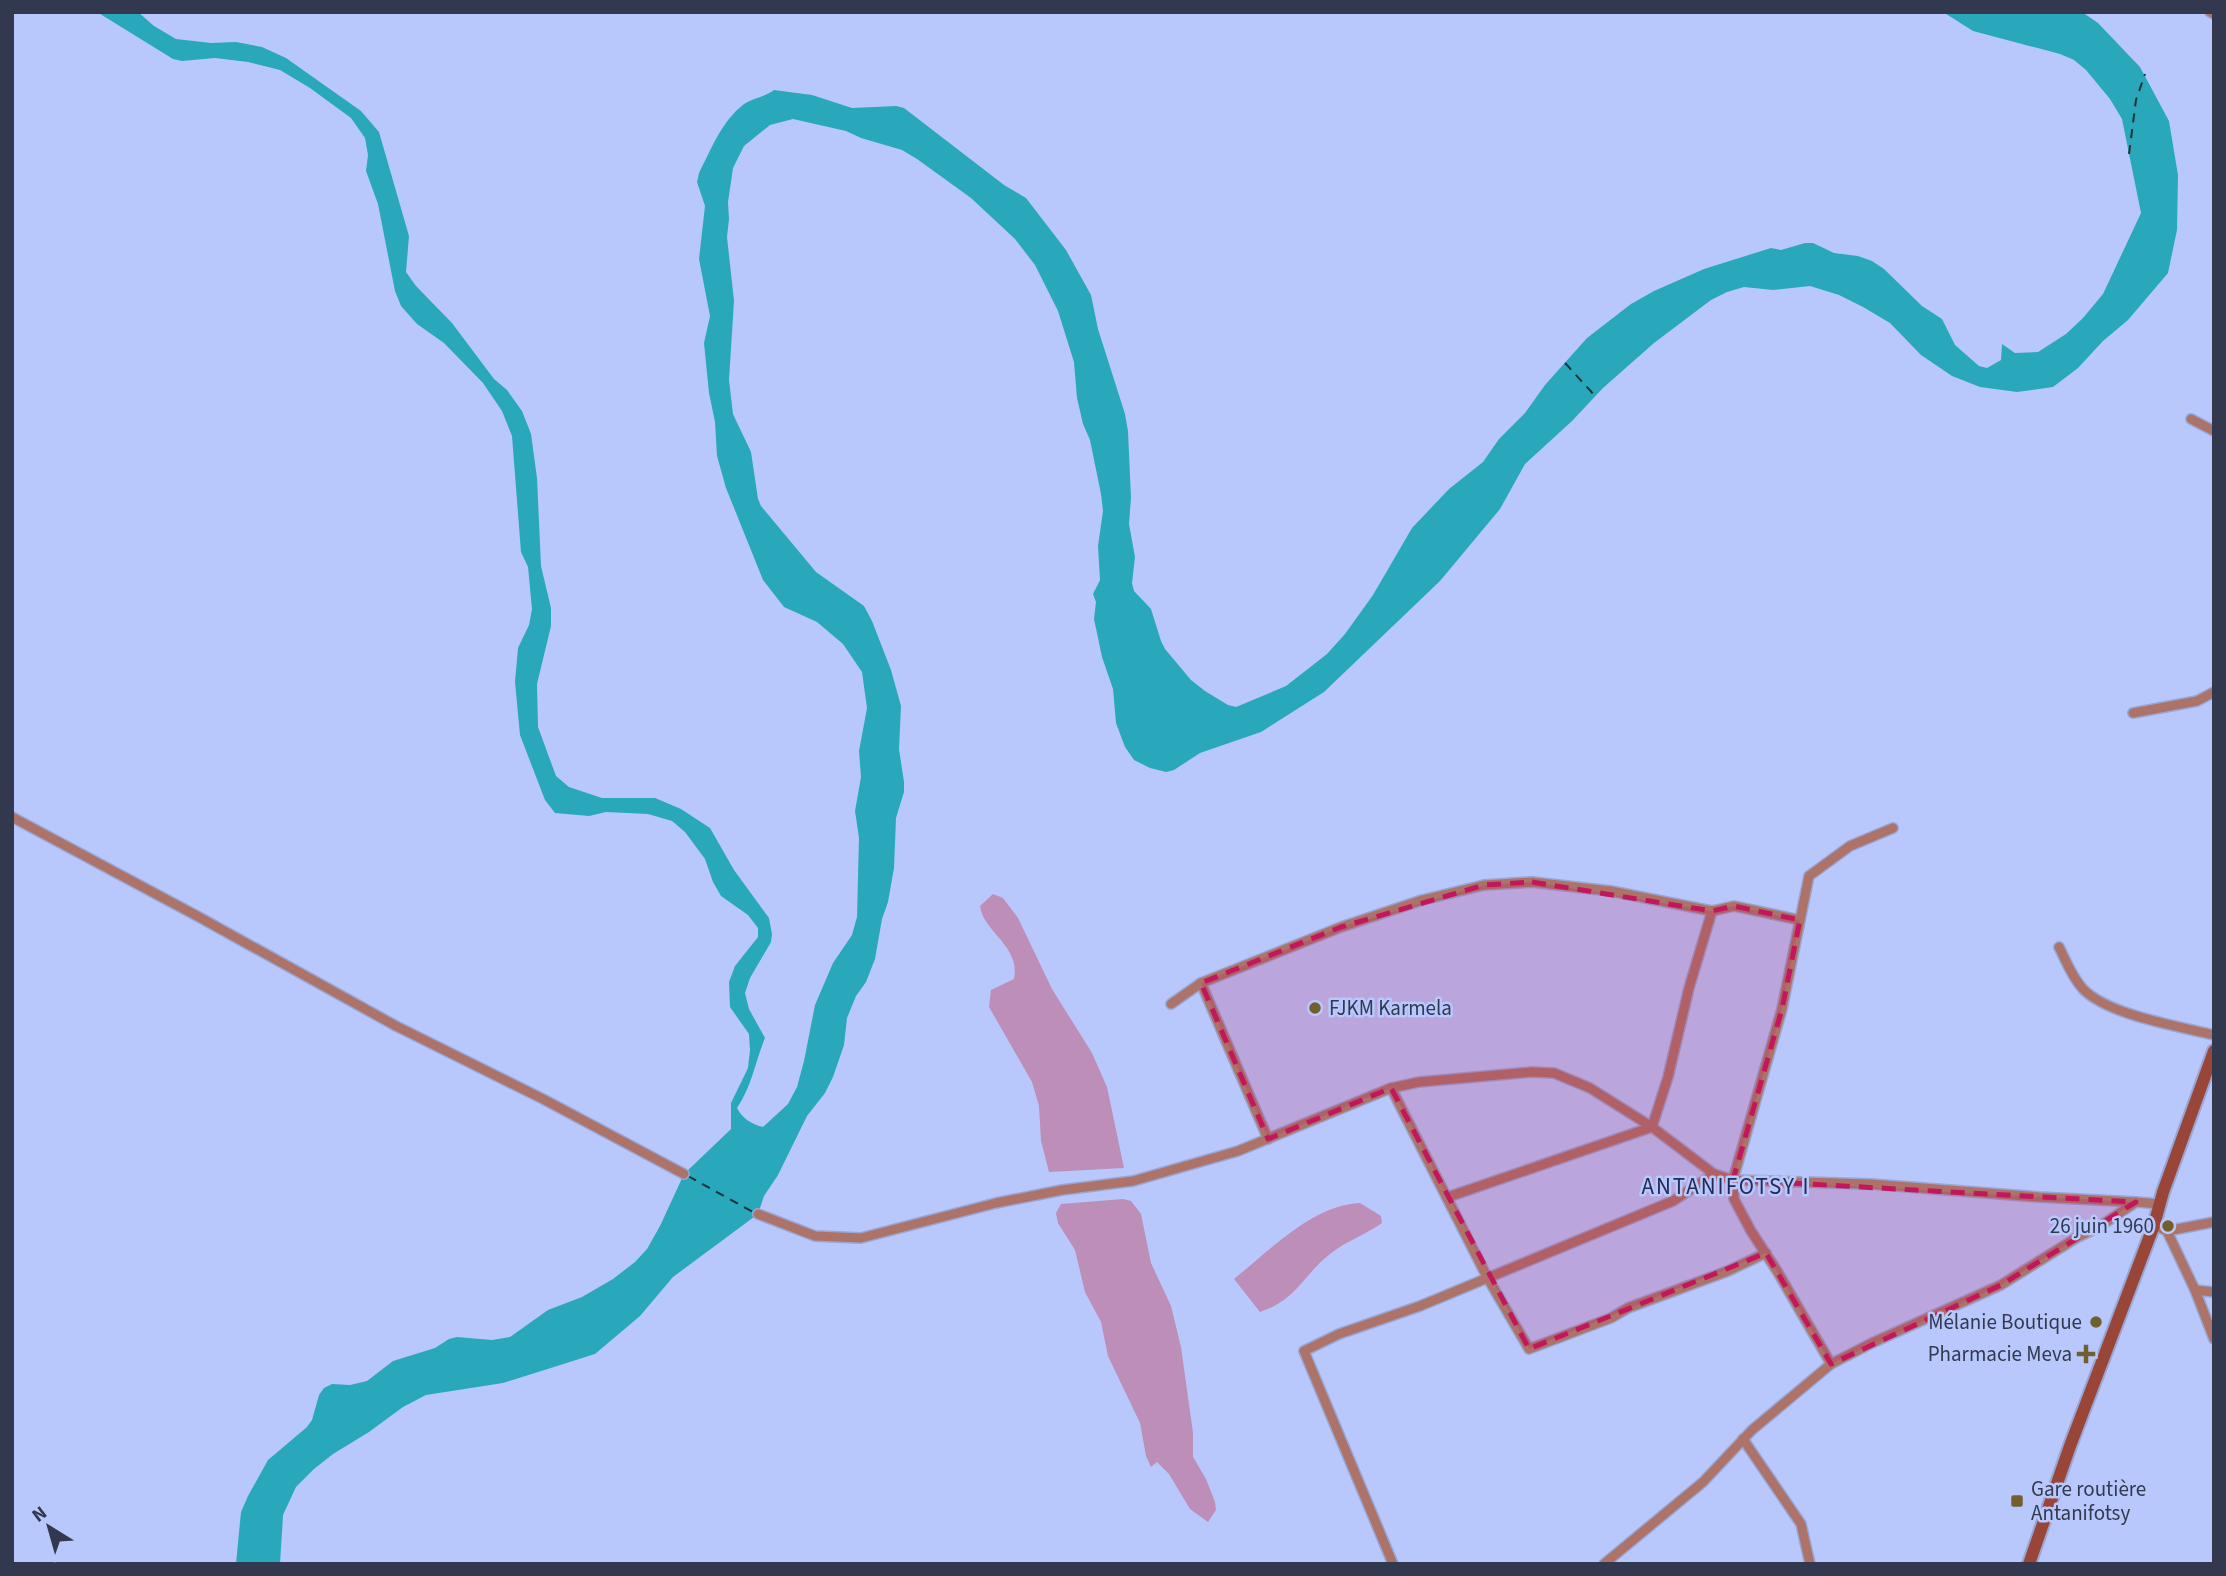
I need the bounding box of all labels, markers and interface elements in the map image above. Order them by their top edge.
place label: FJKM Karmela [1329,993,1452,1023]
marker: FJKM Karmela [1307,1000,1323,1016]
district label: ANTANIFOTSY I [1641,1170,1811,1203]
place label: 26 juin 1960 [2050,1211,2154,1241]
marker: 26 juin 1960 [2160,1218,2176,1234]
place label: Mélanie Boutique [1928,1307,2082,1337]
marker: Mélanie Boutique [2088,1314,2104,1330]
place label: Pharmacie Meva [1928,1339,2072,1369]
marker: Pharmacie Meva [2078,1346,2094,1362]
place label: Gare routière Antanifotsy [2031,1474,2146,1528]
north arrow [14,1492,84,1562]
marker: Gare routière Antanifotsy [2009,1493,2025,1509]
text: N [26,1500,53,1529]

